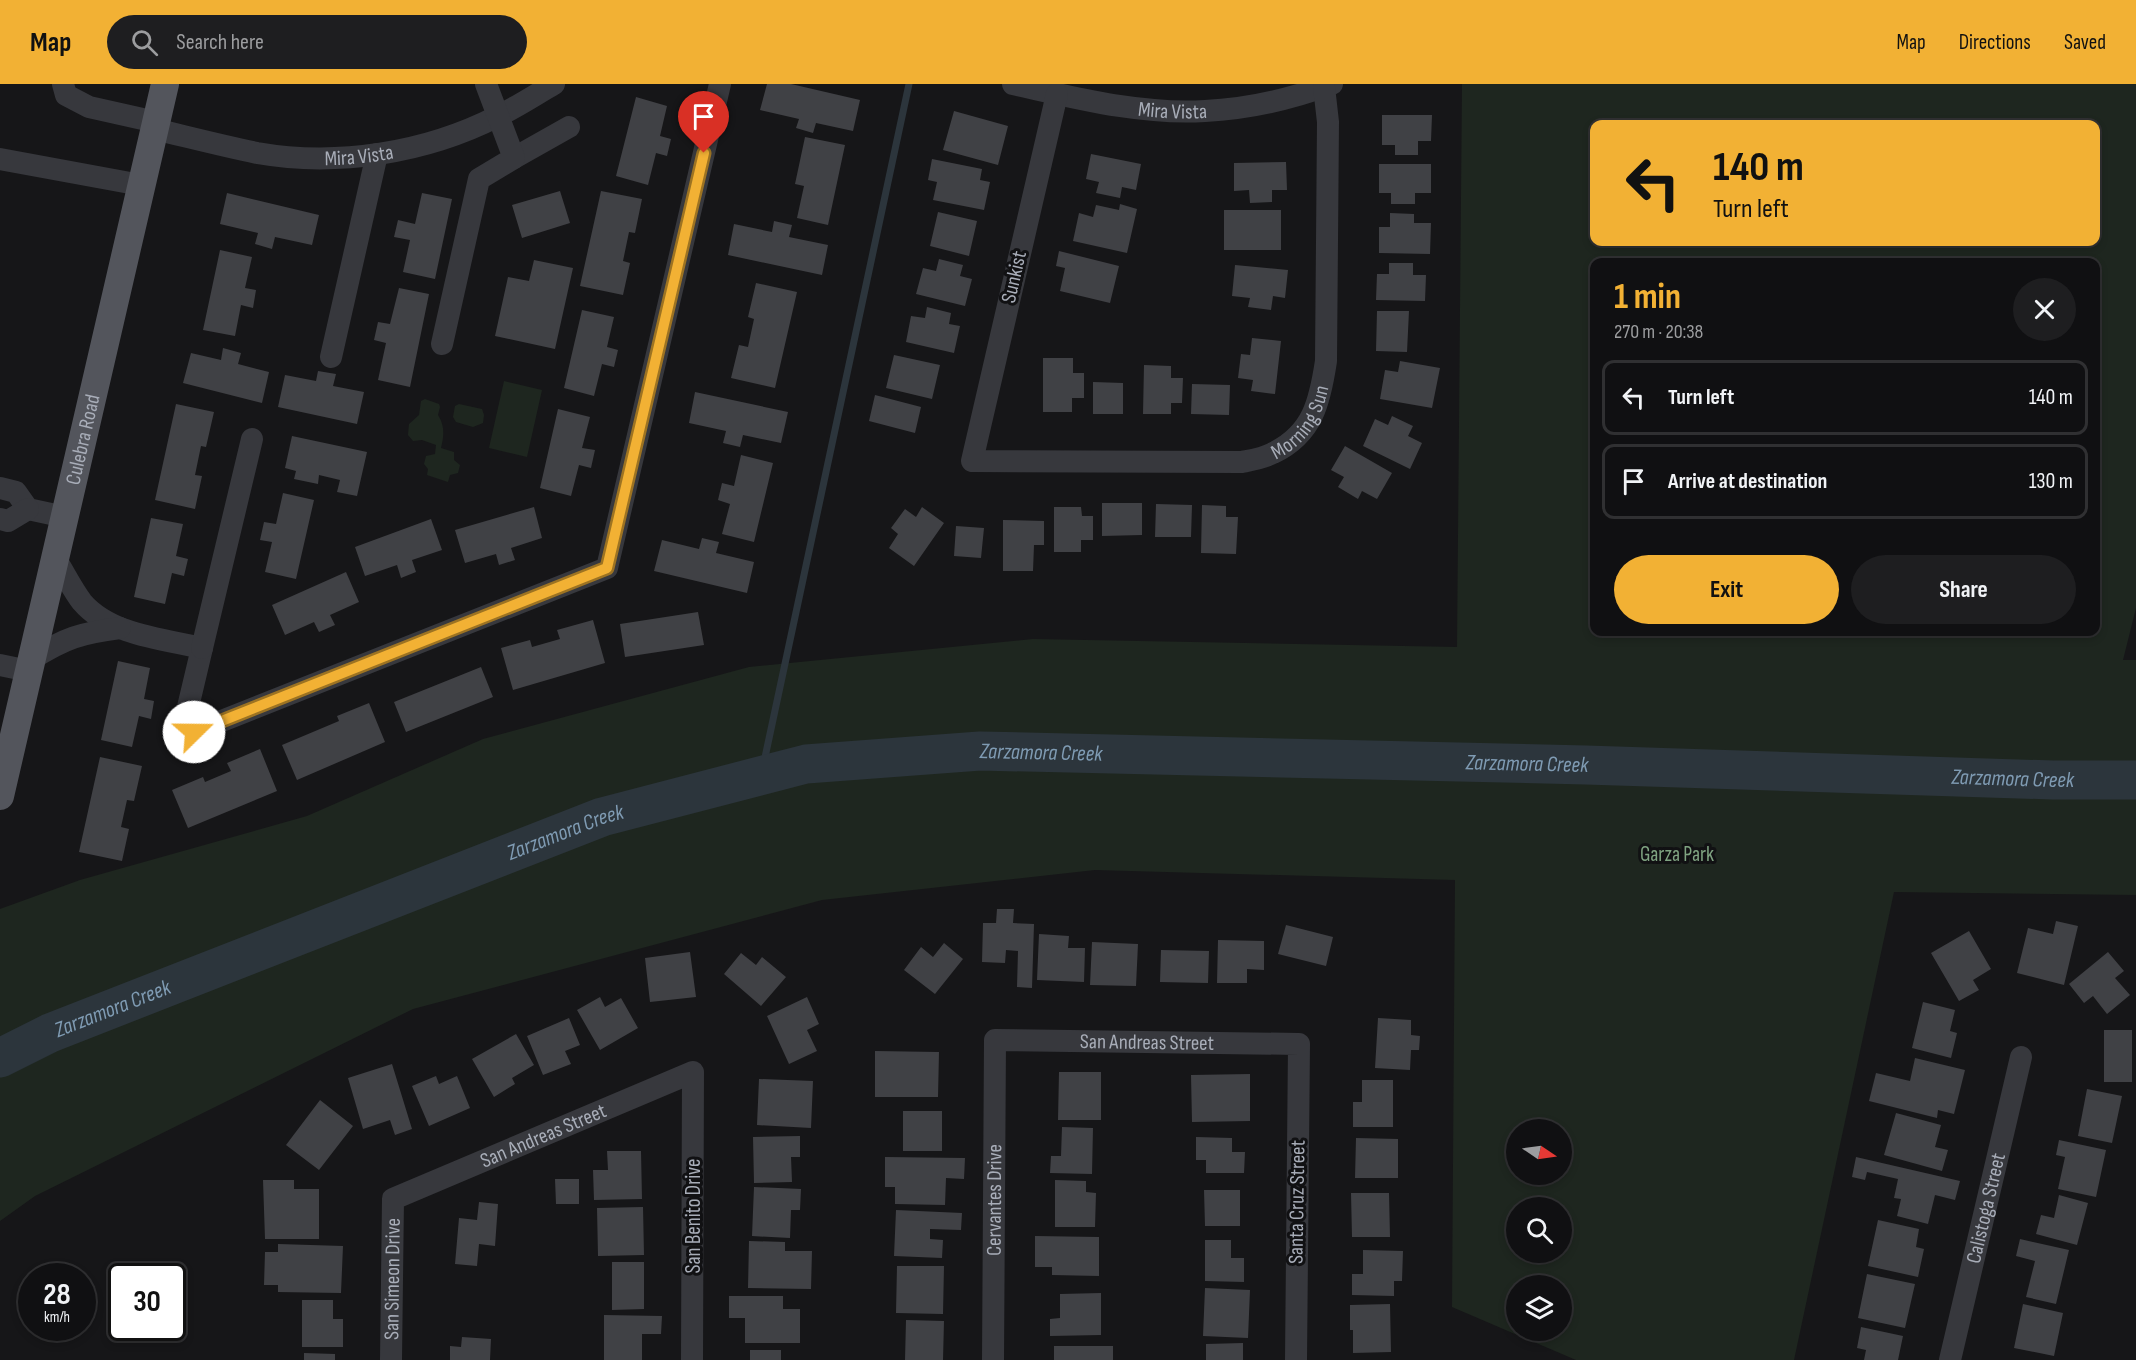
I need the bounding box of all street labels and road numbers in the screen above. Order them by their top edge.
street label: Mira Vista [1137,96,1208,124]
street label: Mira Vista [324,139,395,171]
street label: Sunkist [996,249,1032,305]
street label: Morning Sun [1266,383,1334,464]
street label: Culebra Road [60,392,105,487]
street label: San Andreas Street [1080,1029,1214,1055]
street label: San Andreas Street [476,1098,610,1173]
street label: Santa Cruz Street [1283,1140,1311,1264]
street label: Cervantes Drive [981,1144,1007,1256]
street label: Calistoga Street [1961,1150,2011,1266]
street label: San Benito Drive [681,1158,706,1274]
street label: San Simeon Drive [379,1218,405,1340]

